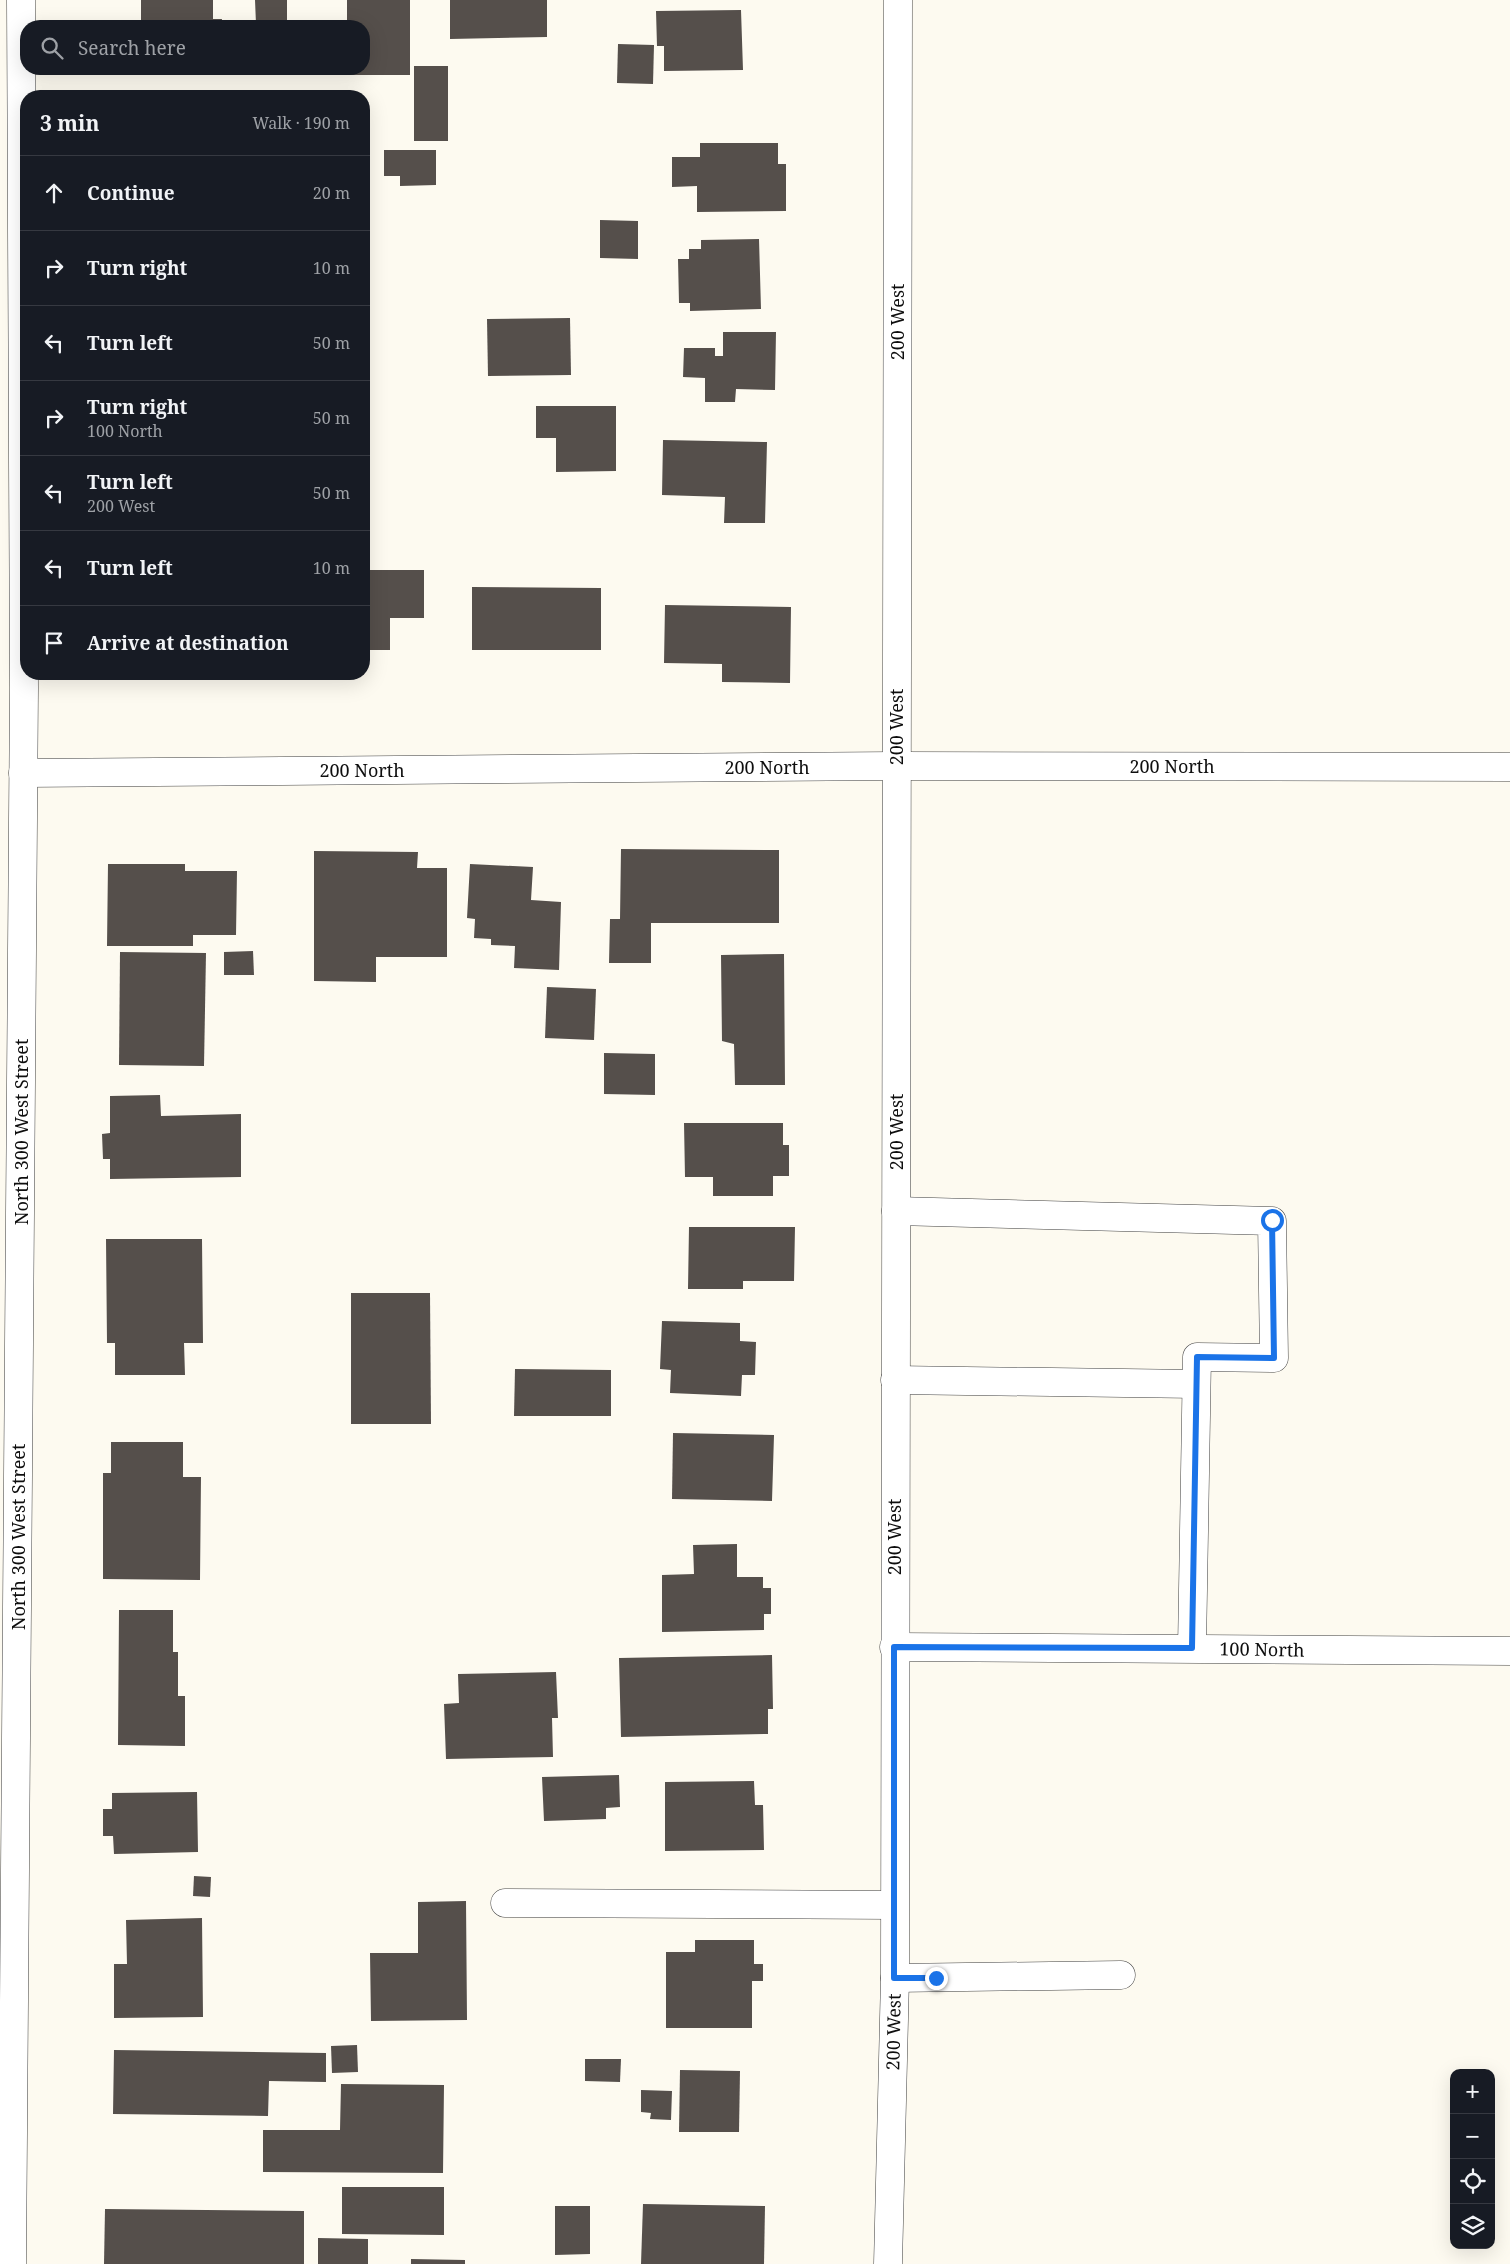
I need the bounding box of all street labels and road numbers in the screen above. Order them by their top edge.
street label: 200 West [885,284,909,360]
street label: 200 West [884,689,908,765]
street label: 200 North [1129,754,1215,778]
street label: 200 North [724,755,810,779]
street label: 200 North [319,758,405,782]
street label: North 300 West Street [9,1039,33,1225]
street label: 200 West [884,1094,908,1170]
street label: North 300 West Street [6,1444,30,1630]
street label: 200 West [882,1499,906,1575]
street label: 100 North [1219,1636,1305,1662]
street label: 200 West [880,1993,906,2071]

